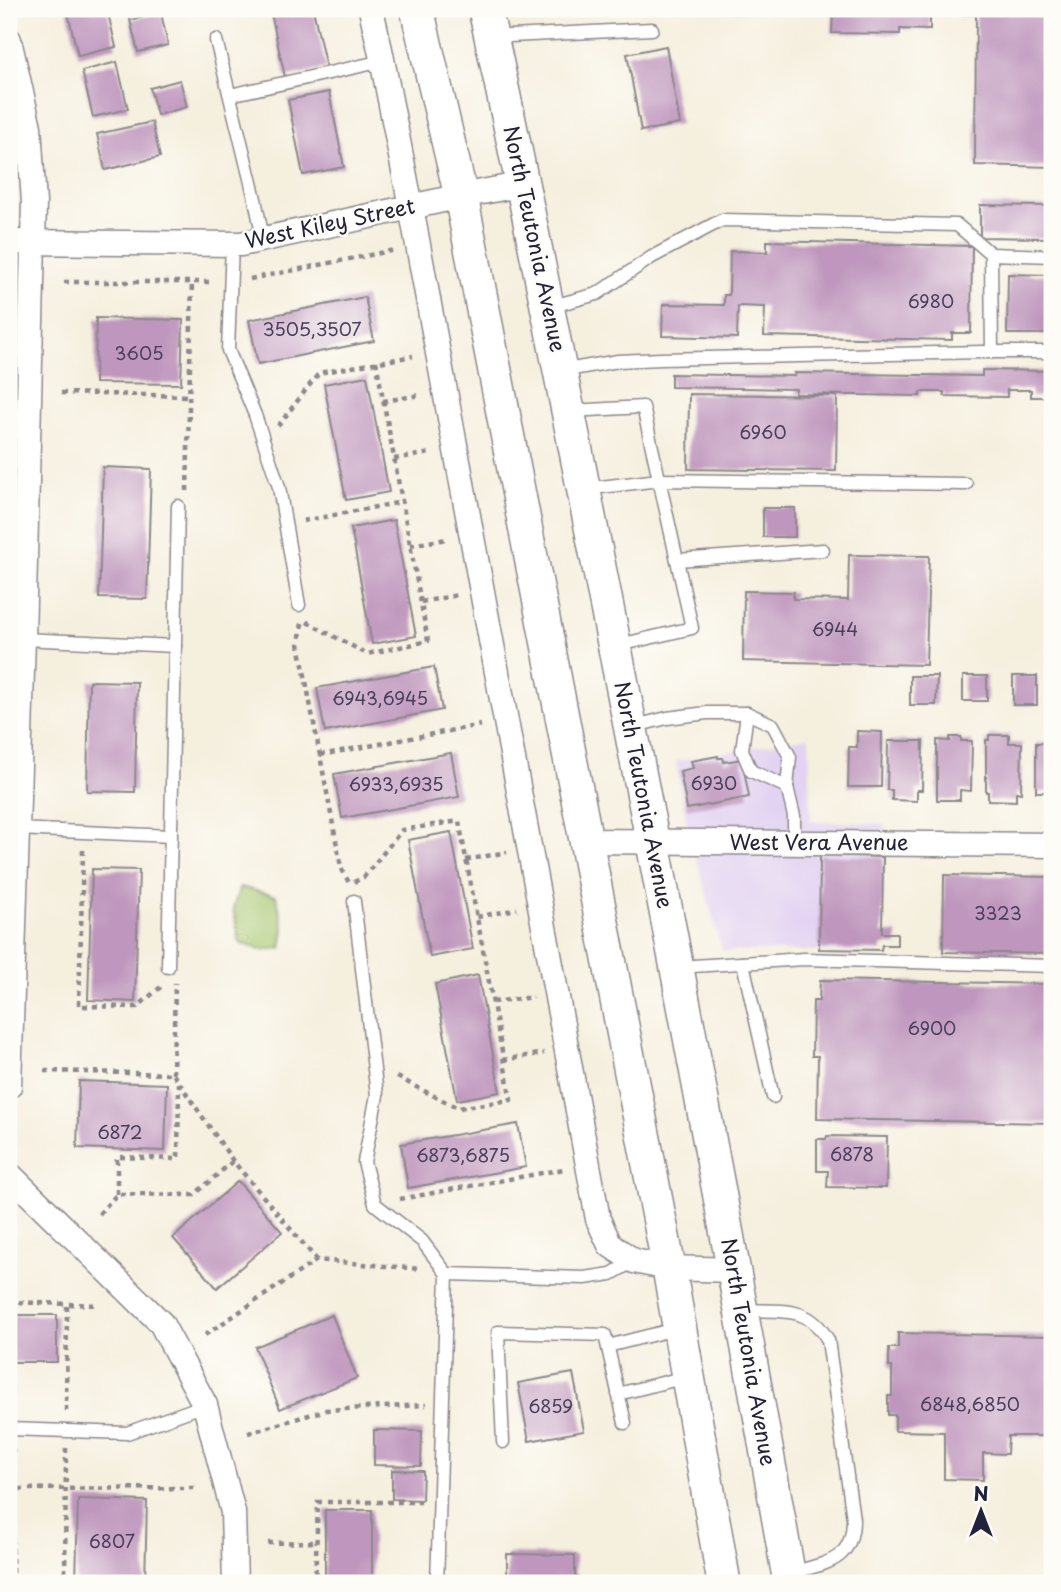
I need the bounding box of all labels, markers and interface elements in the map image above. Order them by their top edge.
street label: North Teutonia Avenue [496,123,576,355]
street label: West Kiley Street [242,188,418,256]
house number: 6980 [908,287,954,314]
house number: 3505,3507 [262,315,362,342]
house number: 3605 [114,339,164,366]
house number: 6960 [739,418,787,445]
house number: 6944 [812,615,858,642]
street label: North Teutonia Avenue [607,678,683,911]
house number: 6943,6945 [332,684,428,711]
house number: 6930 [691,769,737,796]
house number: 6933,6935 [348,770,444,797]
street label: West Vera Avenue [729,825,909,857]
house number: 3323 [974,899,1022,926]
house number: 6900 [908,1014,956,1041]
house number: 6872 [97,1118,143,1145]
house number: 6878 [830,1140,874,1167]
house number: 6873,6875 [416,1141,510,1168]
street label: North Teutonia Avenue [714,1235,786,1468]
house number: 6848,6850 [920,1390,1020,1417]
house number: 6859 [529,1392,573,1419]
north arrow [946,1476,1016,1546]
text: N [973,1479,989,1507]
house number: 6807 [89,1527,135,1554]

